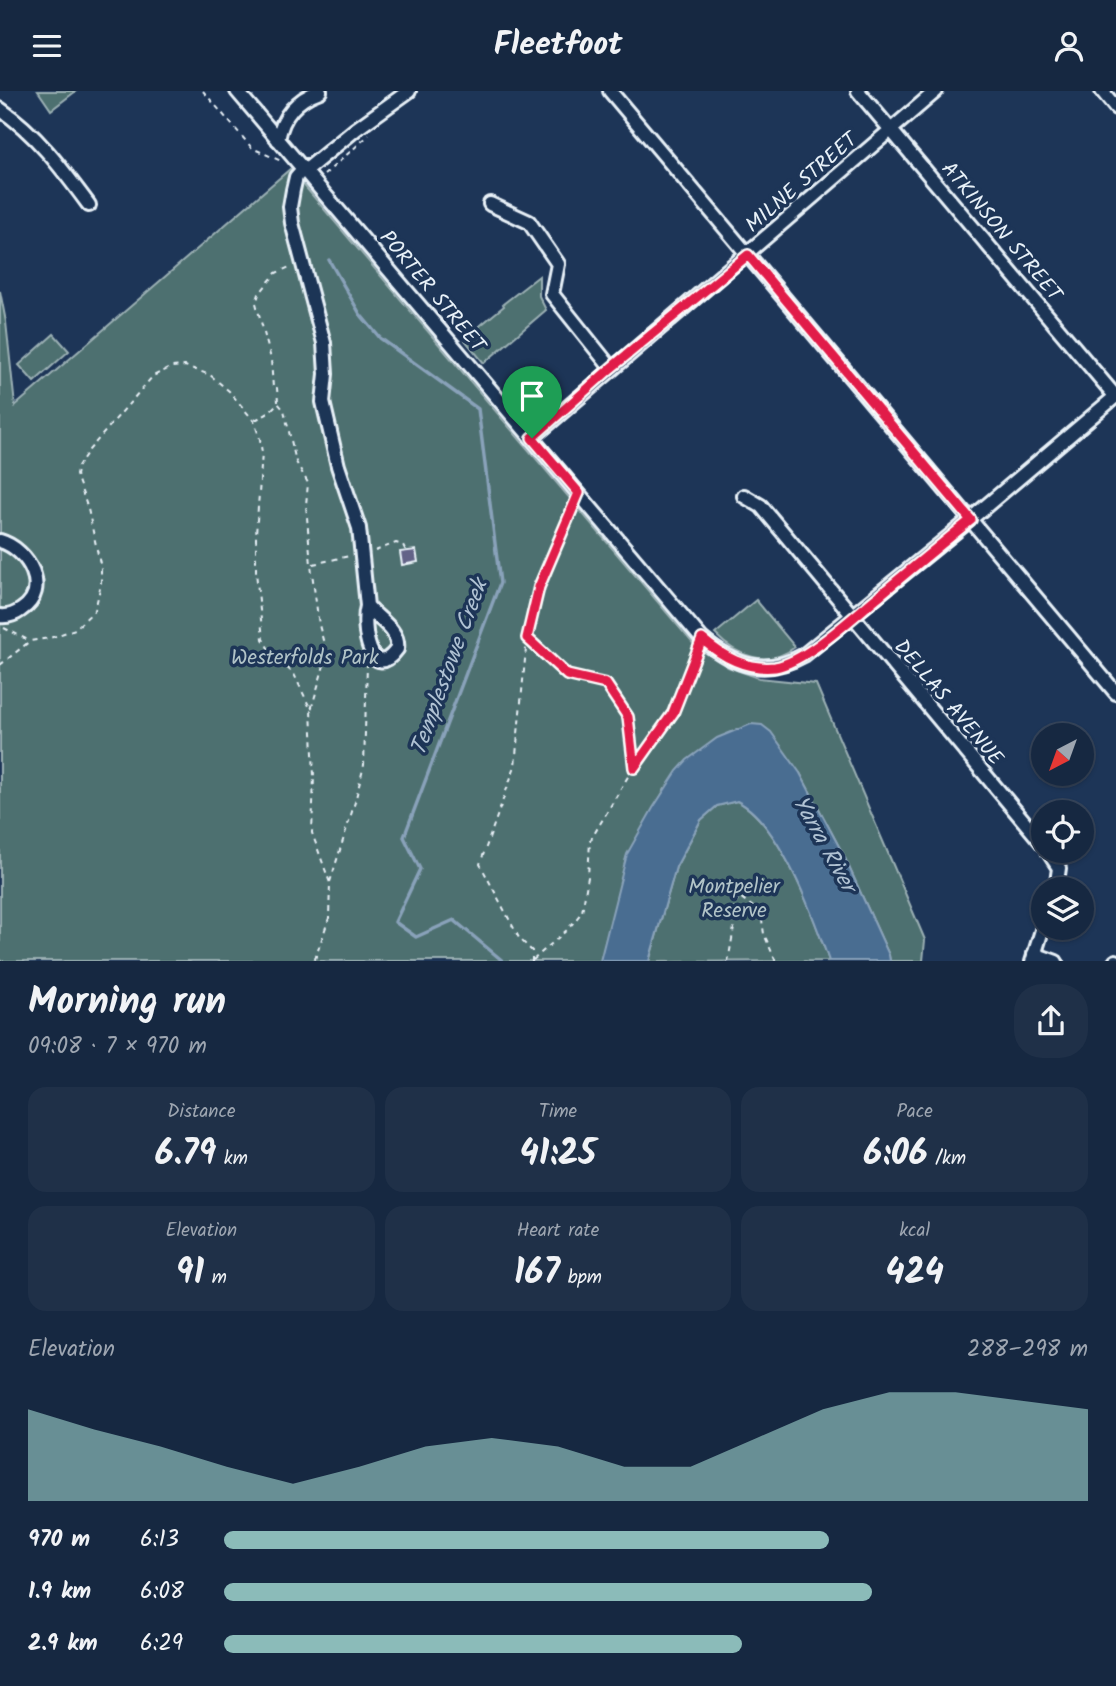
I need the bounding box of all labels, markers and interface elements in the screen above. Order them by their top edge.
text: Fleetfoot [493,20,623,71]
icon: menu [28,27,66,65]
icon: person [1050,27,1088,65]
street label: MILNE STREET [738,124,867,241]
street label: ATKINSON STREET [932,155,1071,311]
street label: PORTER STREET [371,223,494,362]
pin [502,366,562,438]
icon: arrive [513,377,551,415]
water label: Templestowe Creek [401,572,500,761]
street label: DELLAS AVENUE [885,632,1011,774]
park label: Westerfolds Park [231,642,379,675]
north arrow [1031,723,1094,786]
map controls [1031,723,1094,940]
water label: Yarra River [782,789,867,903]
button: locate [1031,800,1094,863]
park label: Montpelier Reserve [688,871,781,928]
button: layers [1031,877,1094,940]
text: Morning run [28,973,226,1033]
button: share [1014,984,1088,1058]
text: 09:08 · 7 × 970 m [28,1029,207,1065]
text: Distance [167,1097,235,1127]
text: Time [539,1097,577,1127]
text: Pace [897,1097,933,1127]
text: 6.79 [155,1127,216,1183]
text: 41:25 [520,1127,596,1183]
text: 6:06 [863,1127,928,1183]
text: km [216,1144,248,1174]
text: /km [928,1144,966,1174]
text: Elevation [165,1216,237,1246]
text: Heart rate [517,1216,599,1246]
text: kcal [899,1216,930,1246]
text: 91 [176,1246,204,1302]
text: 167 [514,1246,560,1302]
text: 424 [885,1246,944,1302]
text: m [204,1263,227,1293]
text: bpm [560,1263,602,1293]
text: Elevation [28,1332,115,1368]
text: 288–298 m [967,1332,1088,1368]
text: 970 m [28,1522,90,1558]
text: 6:13 [140,1522,179,1558]
text: 1.9 km [28,1574,91,1610]
text: 6:08 [140,1574,184,1610]
text: 2.9 km [28,1626,98,1662]
text: 6:29 [140,1626,183,1662]

